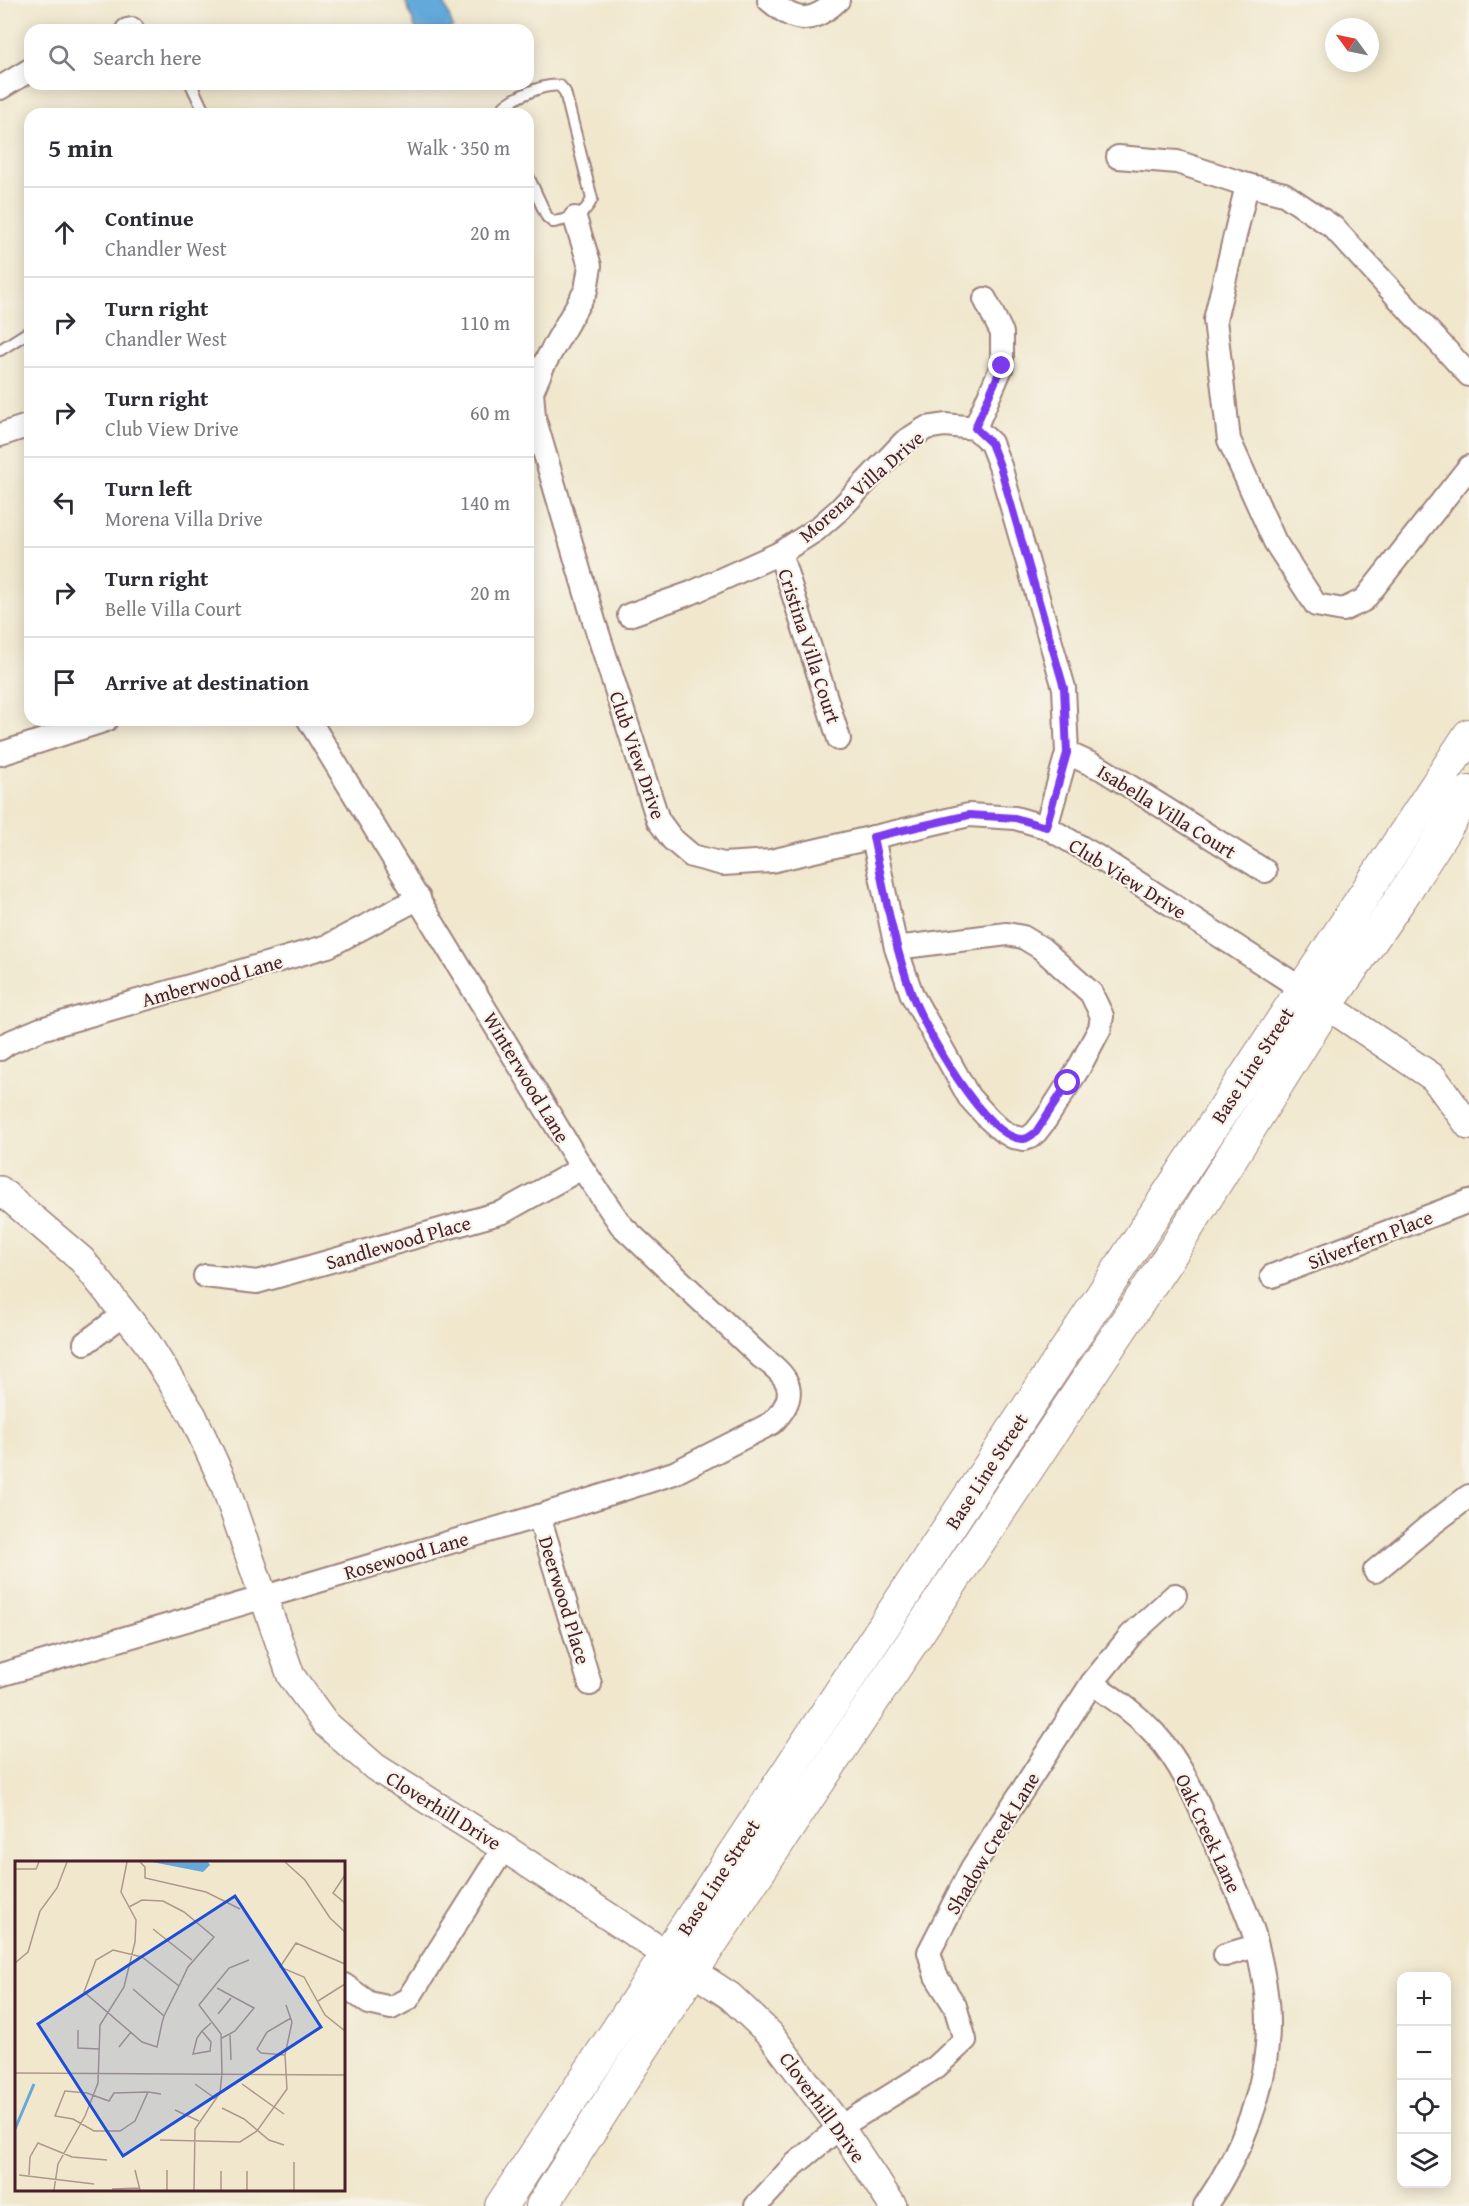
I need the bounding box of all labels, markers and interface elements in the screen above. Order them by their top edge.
north arrow [1325,18,1379,72]
search box [24,24,534,90]
icon: search [45,41,78,74]
text: Search here [93,41,202,73]
text: 5 min [48,128,113,167]
text: Walk · 350 m [407,133,510,162]
text: Continue [105,202,194,234]
icon: ahead [48,216,81,249]
text: 20 m [470,218,510,247]
text: Chandler West [105,234,227,263]
text: Turn right [105,292,208,324]
icon: right [48,306,81,339]
text: 110 m [460,308,510,337]
text: Chandler West [105,324,227,353]
route end [988,352,1014,378]
text: Turn right [105,382,208,414]
icon: right [48,396,81,429]
text: 60 m [470,398,510,427]
text: Club View Drive [105,414,239,443]
street label: Morena Villa Drive [792,423,930,549]
text: Turn left [105,472,192,504]
icon: left [48,486,81,519]
text: 140 m [460,488,510,517]
text: Morena Villa Drive [105,504,263,533]
text: Turn right [105,562,208,594]
street label: Cristina Villa Court [771,565,849,727]
icon: right [48,576,81,609]
text: 20 m [470,578,510,607]
text: Belle Villa Court [105,594,242,623]
icon: arrive [48,666,81,699]
text: Arrive at destination [105,666,309,698]
street label: Club View Drive [603,687,673,823]
street label: Isabella Villa Court [1092,756,1242,866]
street label: Club View Drive [1064,830,1192,926]
street label: Amberwood Lane [138,946,286,1014]
street label: Base Line Street [1203,1001,1301,1129]
street label: Winterwood Lane [477,1006,577,1148]
route start [1054,1069,1080,1095]
street label: Silverfern Place [1303,1202,1437,1276]
street label: Sandlewood Place [322,1207,474,1277]
street label: Base Line Street [937,1407,1035,1535]
street label: Rosewood Lane [340,1523,472,1587]
street label: Deerwood Place [532,1532,598,1668]
street label: Cloverhill Drive [381,1763,507,1857]
street label: Shadow Creek Lane [938,1766,1046,1920]
street label: Oak Creek Lane [1169,1769,1249,1897]
street label: Base Line Street [669,1813,767,1941]
inset map [15,1861,345,2191]
map controls [1397,1972,1451,2188]
button: + [1397,1972,1451,2026]
button: − [1397,2026,1451,2080]
street label: Cloverhill Drive [773,2046,873,2168]
button: locate [1397,2080,1451,2134]
button: layers [1397,2134,1451,2188]

